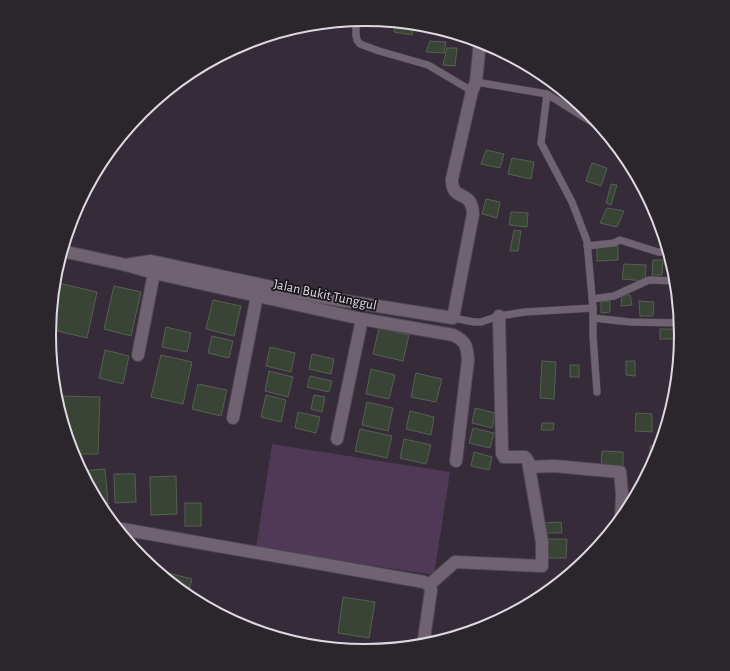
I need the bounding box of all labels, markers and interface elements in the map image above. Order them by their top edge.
street label: Jalan Bukit Tunggul [272,277,378,313]

